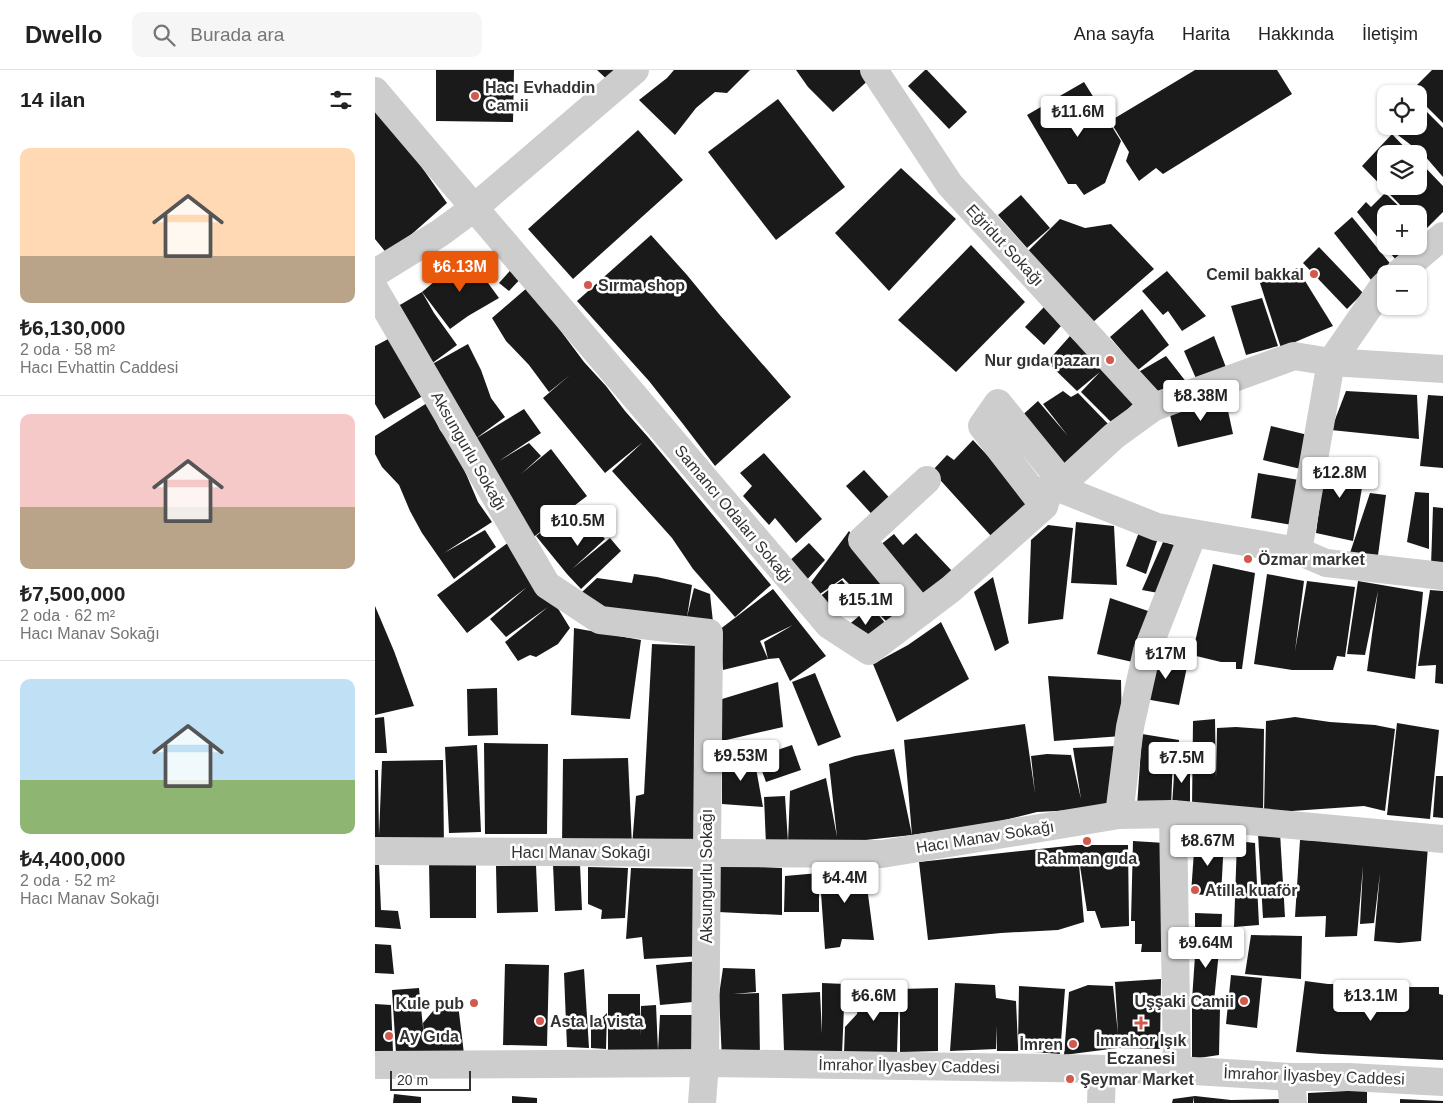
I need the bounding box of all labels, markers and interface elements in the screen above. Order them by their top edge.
search box [132,12,482,57]
text: Dwello [25,21,102,48]
icon: search [150,21,178,49]
text: Burada ara [190,24,284,45]
text: Ana sayfa [1074,24,1154,44]
text: Harita [1182,24,1230,44]
text: Hakkında [1258,24,1334,44]
text: İletişim [1362,24,1418,44]
place label: Hacı Evhaddin Camii [485,79,595,114]
map controls [1377,85,1427,315]
button: locate [1377,85,1427,135]
icon: filters [327,86,355,114]
text: 14 ilan [20,88,85,111]
marker: Hacı Evhaddin Camii [469,90,481,102]
pin: ₺11.6M [1037,96,1119,138]
text: ₺11.6M [1052,103,1104,120]
button: layers [1377,145,1427,195]
icon: home [143,181,233,271]
street label: Eğridut Sokağı [963,201,1047,289]
button: + [1377,205,1427,255]
pin: ₺6.13M [419,250,501,293]
text: ₺6.13M [433,258,487,275]
button: − [1377,265,1427,315]
place label: Cemil bakkal [1206,266,1304,283]
marker: Cemil bakkal [1308,268,1320,280]
place label: Sırma shop [598,277,685,294]
marker: Sırma shop [582,279,594,291]
text: ₺6,130,000 [20,316,125,339]
text: 2 oda · 58 m² [20,341,115,358]
place label: Nur gıda pazarı [984,352,1100,369]
marker: Nur gıda pazarı [1104,354,1116,366]
text: Hacı Evhattin Caddesi [20,359,178,376]
pin: ₺8.38M [1160,380,1242,422]
text: ₺8.38M [1174,387,1228,404]
street label: Aksungurlu Sokağı [428,389,510,513]
street label: Samancı Odaları Sokağı [671,442,797,586]
icon: home [143,446,233,536]
pin: ₺12.8M [1299,456,1381,499]
text: ₺12.8M [1313,464,1367,481]
pin: ₺10.5M [537,504,619,547]
text: ₺10.5M [551,512,605,529]
place label: Özmar market [1258,550,1365,568]
marker: Özmar market [1242,553,1254,565]
text: ₺7,500,000 [20,582,125,605]
pin: ₺15.1M [825,584,907,626]
text: ₺15.1M [839,591,893,608]
text: 2 oda · 62 m² [20,607,115,624]
text: Hacı Manav Sokağı [20,625,160,642]
pin: ₺17M [1136,638,1196,680]
text: ₺17M [1146,645,1186,662]
icon: home [143,711,233,801]
pin: ₺9.53M [700,740,782,782]
pin: ₺7.5M [1147,742,1217,784]
text: ₺9.53M [714,747,768,764]
text: ₺7.5M [1160,749,1204,766]
street label: Aksungurlu Sokağı [698,809,715,943]
street label: Hacı Manav Sokağı [915,818,1055,856]
pin: ₺8.67M [1167,824,1249,867]
text: ₺8.67M [1181,832,1235,849]
marker: Rahman gıda [1081,835,1093,847]
street label: Hacı Manav Sokağı [511,844,651,861]
text: ₺4,400,000 [20,847,125,870]
place label: Rahman gıda [1037,850,1137,867]
pin: ₺4.4M [810,862,880,904]
text: ₺4.4M [823,869,867,886]
text: 2 oda · 52 m² [20,872,115,889]
place label: Atilla kuaför [1205,882,1297,899]
marker: Atilla kuaför [1189,884,1201,896]
text: Hacı Manav Sokağı [20,890,160,907]
pin: ₺9.64M [1165,926,1247,969]
text: ₺9.64M [1179,934,1233,951]
pin: ₺6.6M [839,980,909,1022]
pin: ₺13.1M [1330,980,1412,1022]
text: ₺6.6M [852,987,896,1004]
text: ₺13.1M [1344,987,1398,1004]
place label: Uşşaki Camii [1134,993,1234,1010]
place label: Kule pub [396,995,464,1012]
marker: Uşşaki Camii [1238,995,1250,1007]
marker: Kule pub [468,997,480,1009]
place label: Asta la vista [550,1013,643,1030]
marker: Asta la vista [534,1015,546,1027]
marker: İmrahor Işık Eczanesi [1135,1017,1147,1029]
place label: Ay Gıda [399,1028,459,1045]
marker: Ay Gıda [383,1030,395,1042]
place label: İmrahor Işık Eczanesi [1096,1032,1186,1067]
place label: İmren [1019,1036,1063,1053]
marker: İmren [1067,1038,1079,1050]
street label: İmrahor İlyasbey Caddesi [818,1055,1000,1076]
street label: İmrahor İlyasbey Caddesi [1223,1063,1405,1088]
scale bar [390,1068,471,1091]
place label: Şeymar Market [1080,1071,1195,1088]
text: 20 m [397,1072,428,1088]
marker: Şeymar Market [1064,1073,1076,1085]

